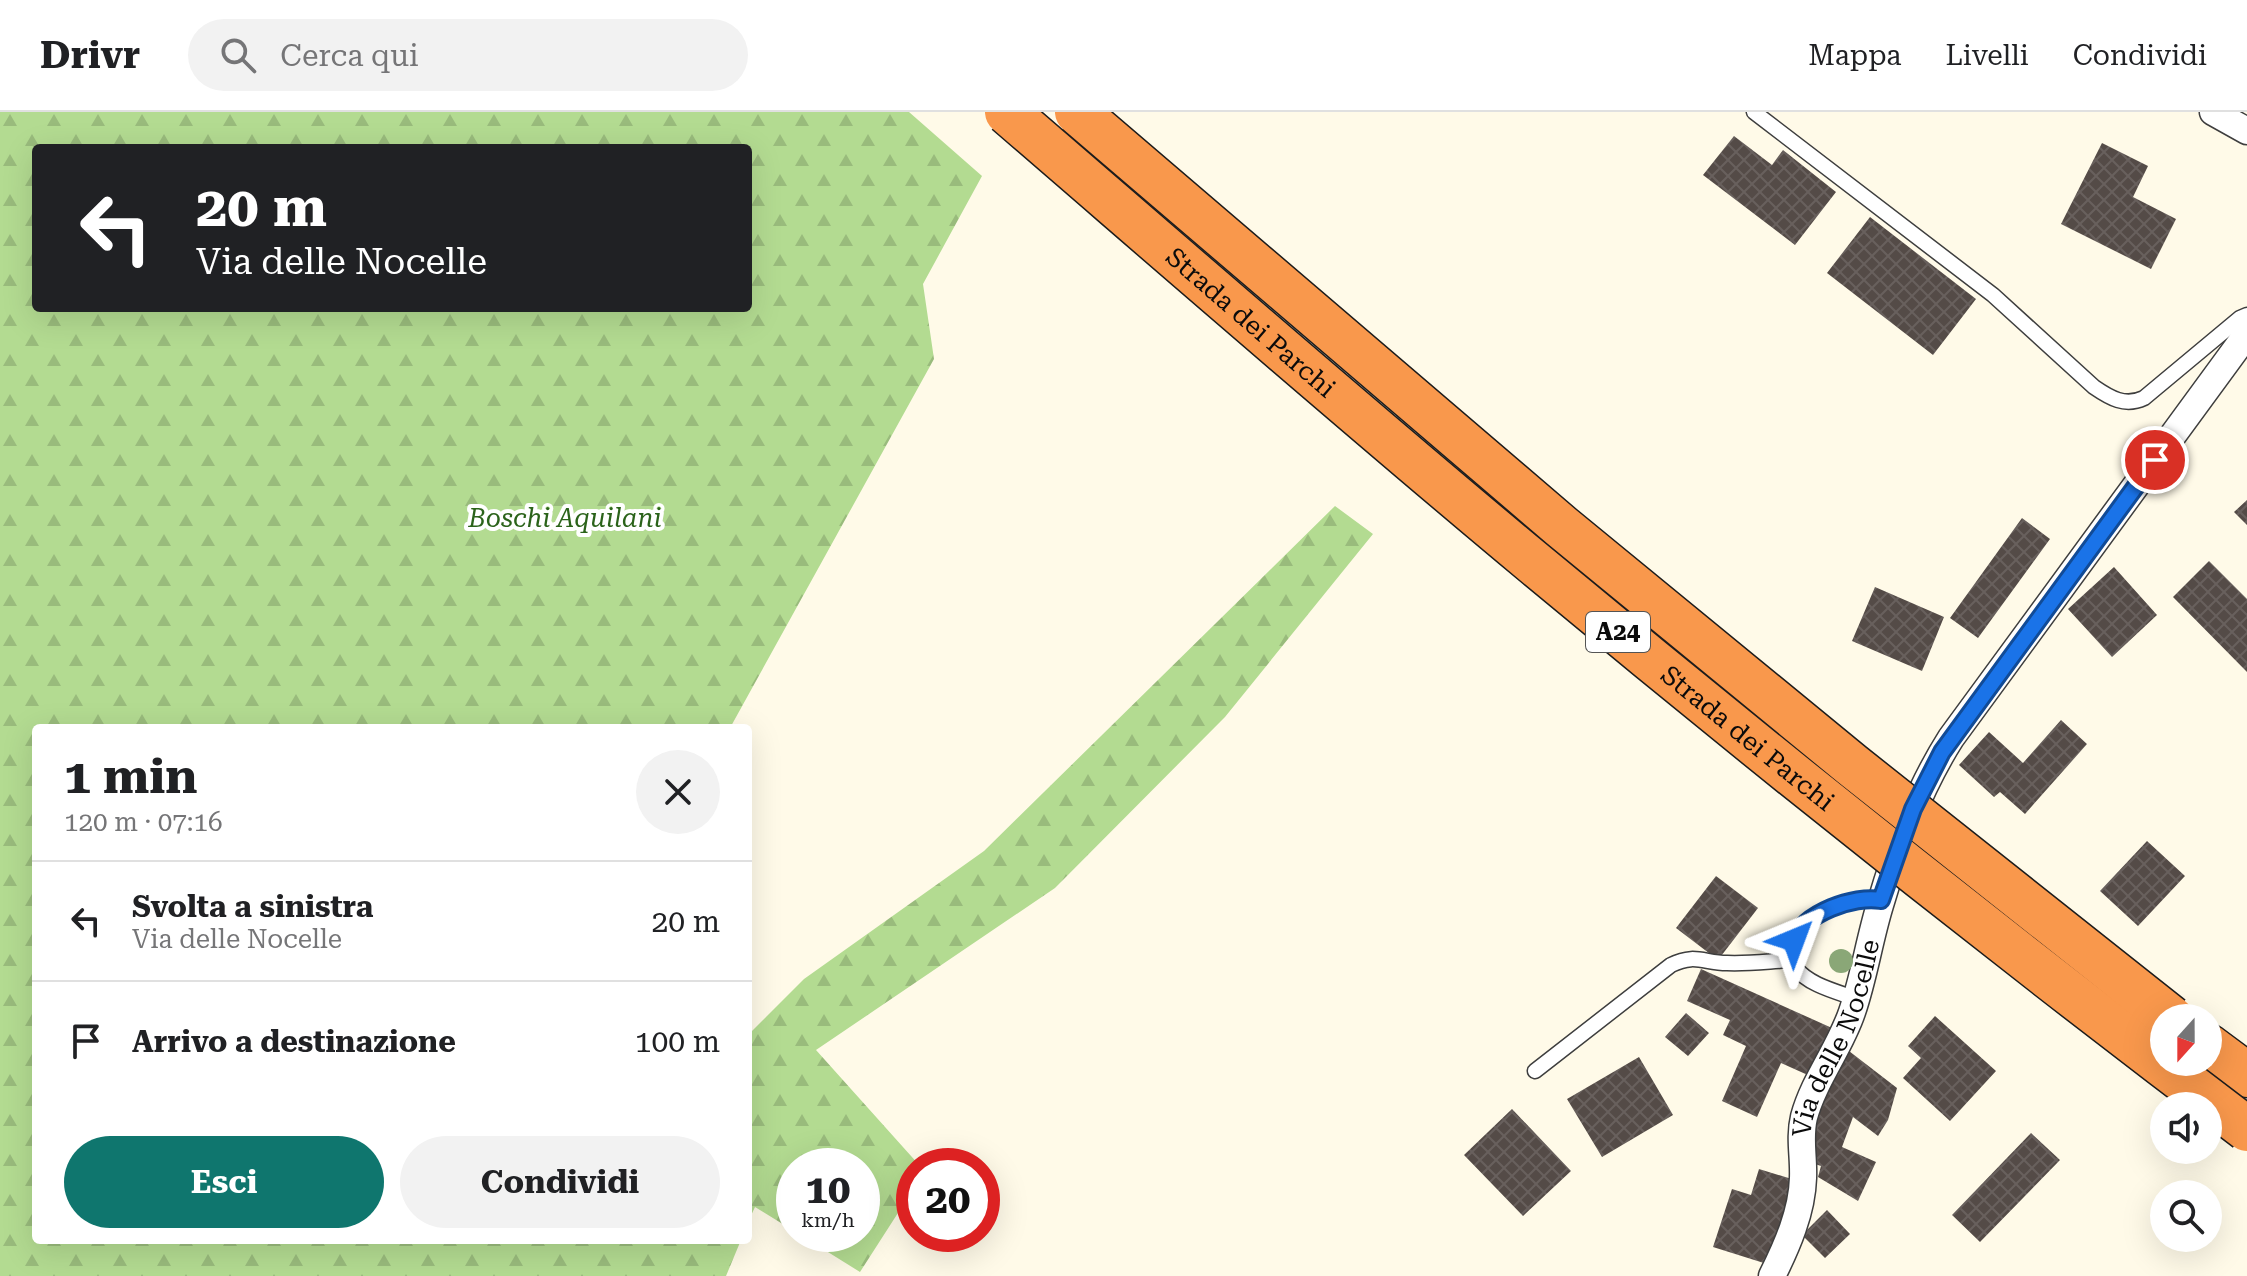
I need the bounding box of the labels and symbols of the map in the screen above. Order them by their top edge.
street label: Strada dei Parchi [1160,241,1341,403]
pin [2121,426,2189,494]
park label: Boschi Aquilani [467,503,662,533]
road number: A24 [1586,612,1650,652]
street label: Strada dei Parchi [1655,659,1840,817]
position arrow [1752,898,1836,982]
street label: Via delle Nocelle [1786,936,1885,1138]
north arrow [2150,1004,2222,1076]
speed limit sign: 20 [896,1148,1000,1252]

